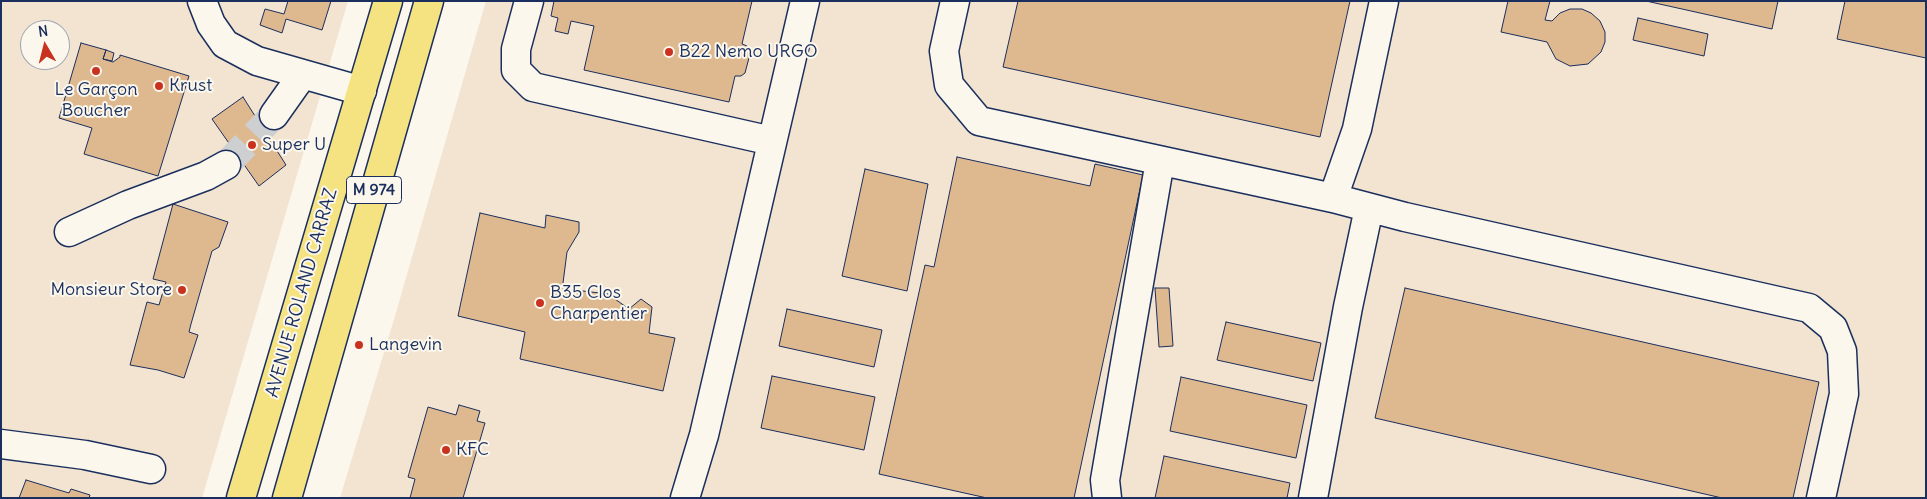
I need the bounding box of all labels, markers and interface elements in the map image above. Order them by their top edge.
north arrow [20,20,70,70]
text: N [37,22,49,41]
place label: B22 Nemo URGO [679,41,818,63]
marker: B22 Nemo URGO [663,46,675,58]
marker: Le Garçon Boucher [90,65,102,77]
place label: Krust [169,75,212,97]
place label: Le Garçon Boucher [54,79,138,122]
marker: Krust [153,80,165,92]
place label: Super U [262,134,326,156]
marker: Super U [246,139,258,151]
road number: M 974 [346,176,402,204]
street label: AVENUE ROLAND CARRAZ [262,186,342,400]
place label: Monsieur Store [51,279,172,301]
place label: B35 Clos Charpentier [550,282,647,324]
marker: Monsieur Store [176,284,188,296]
marker: B35 Clos Charpentier [534,297,546,309]
place label: Langevin [369,334,442,356]
marker: Langevin [353,339,365,351]
place label: KFC [456,439,489,461]
marker: KFC [440,444,452,456]

